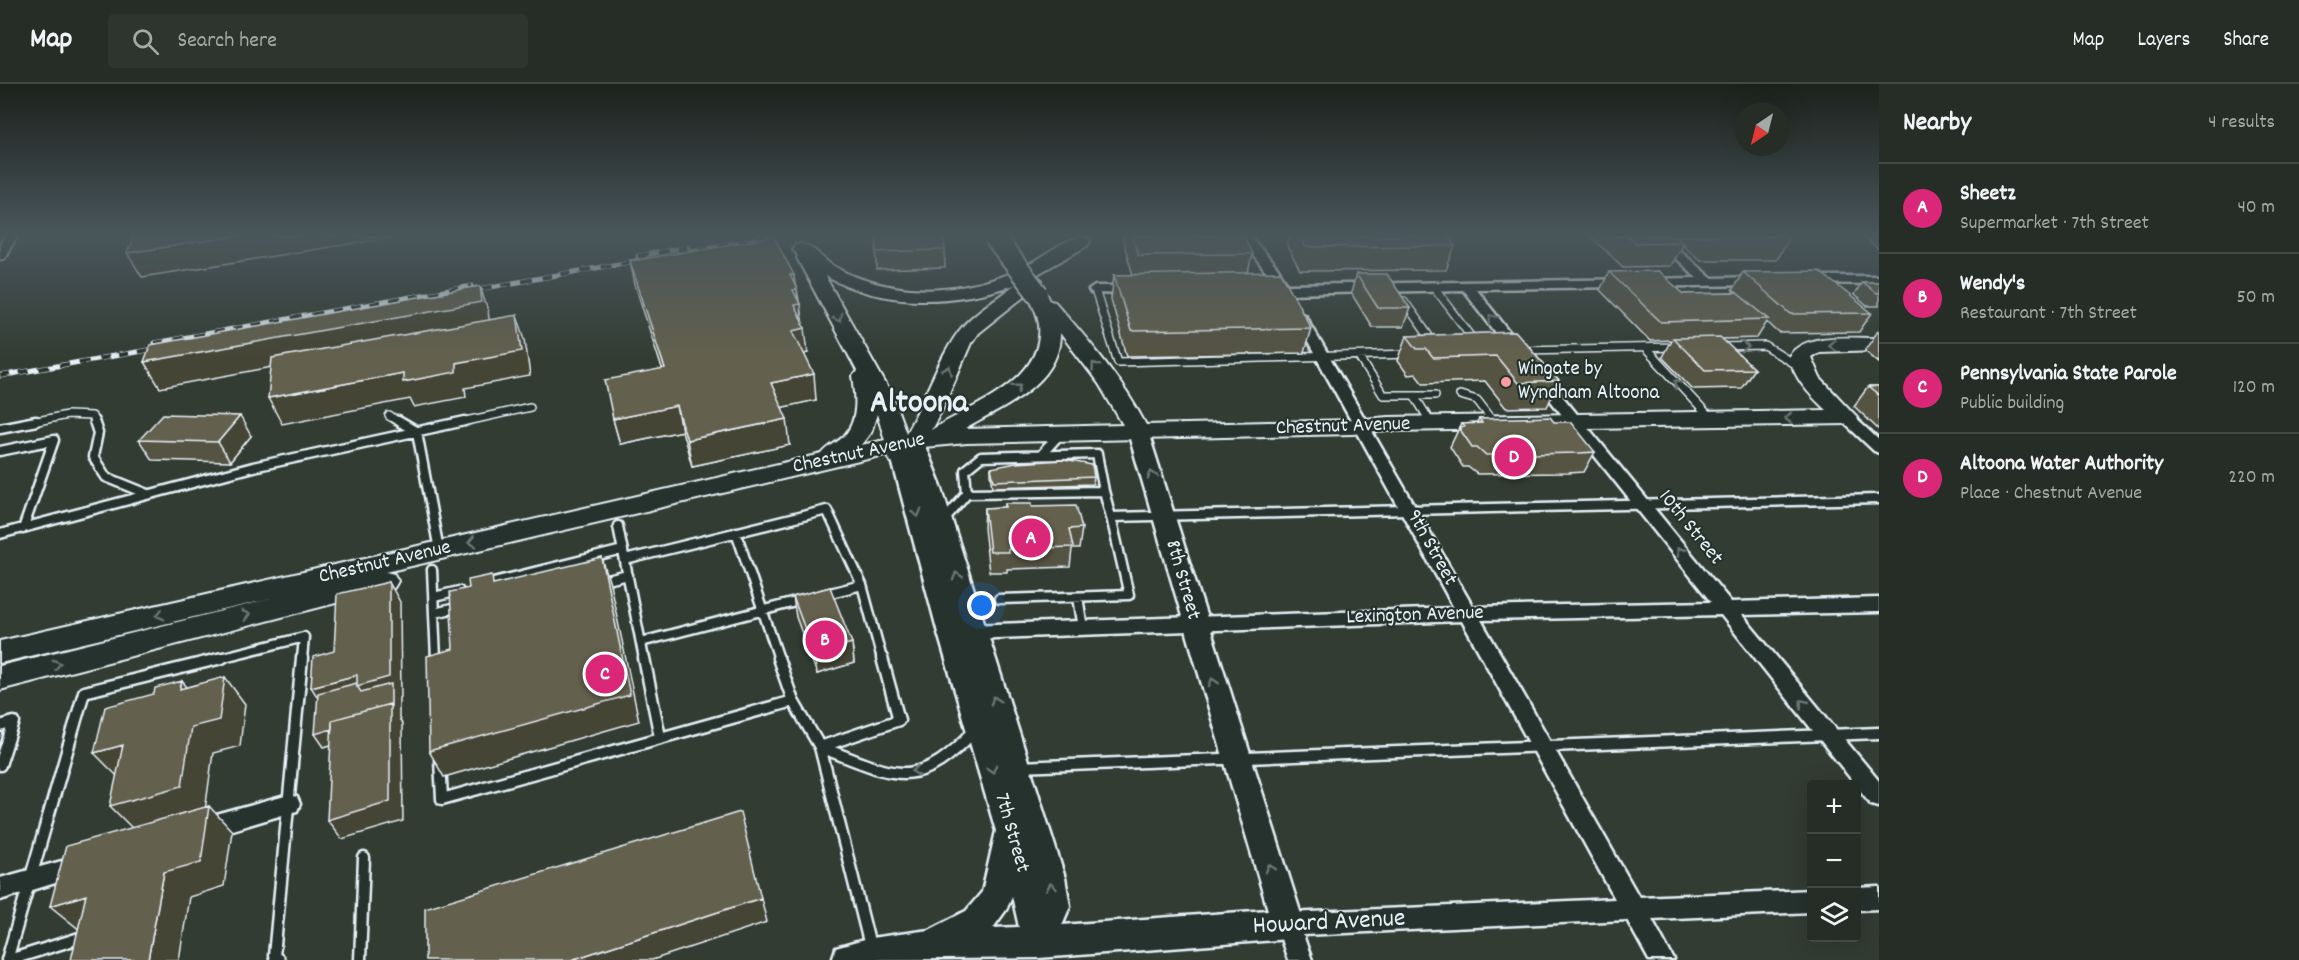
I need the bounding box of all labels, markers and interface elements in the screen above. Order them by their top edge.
search box [108,14,528,68]
text: Map [30,21,72,61]
icon: search [129,25,162,58]
text: Search here [177,26,277,57]
text: Map [2073,26,2104,56]
text: Layers [2137,26,2190,56]
text: Share [2223,26,2269,56]
north arrow [1735,102,1789,156]
text: Nearby [1903,105,1971,142]
text: 4 results [2208,109,2275,137]
text: Sheetz [1960,179,2016,210]
text: A [1917,194,1928,222]
text: 40 m [2237,194,2275,222]
text: Supermarket · 7th Street [1960,210,2149,238]
text: Wendy's [1960,269,2025,300]
text: B [1918,284,1927,312]
text: 50 m [2237,284,2275,312]
text: Restaurant · 7th Street [1960,300,2137,328]
one-way arrow [831,312,842,322]
one-way arrow [1488,314,1499,325]
one-way arrow [1827,339,1836,352]
one-way arrow [1741,340,1750,353]
place label: Wingate by Wyndham Altoona [1518,355,1660,409]
text: Pennsylvania State Parole [1960,359,2177,390]
one-way arrow [1092,361,1103,372]
one-way arrow [941,365,953,376]
text: C [1918,374,1927,402]
text: 120 m [2233,374,2275,402]
marker: Wingate by Wyndham Altoona [1499,375,1513,389]
one-way arrow [1674,380,1685,390]
district label: Altoona [870,381,970,428]
one-way arrow [1012,383,1023,394]
text: Public building [1960,390,2064,418]
street label: Chestnut Avenue [1275,410,1411,444]
one-way arrow [1783,412,1792,424]
street label: Chestnut Avenue [790,425,928,483]
pin: D [1494,434,1534,479]
text: Altoona Water Authority [1960,449,2163,480]
text: D [1917,464,1928,492]
text: 220 m [2228,464,2275,492]
one-way arrow [1147,470,1159,481]
text: Place · Chestnut Avenue [1960,480,2142,508]
street label: 10th Street [1650,484,1730,572]
street label: 9th Street [1398,505,1464,592]
one-way arrow [910,507,922,517]
pin: A [1012,516,1050,560]
street label: Chestnut Avenue [316,533,454,593]
one-way arrow [468,535,478,548]
street label: 8th Street [1156,537,1208,624]
one-way arrow [1676,547,1687,558]
one-way arrow [952,571,964,582]
your location [967,591,996,620]
street label: Lexington Avenue [1346,599,1484,633]
one-way arrow [155,608,165,621]
one-way arrow [240,610,250,622]
pin: B [806,618,844,662]
pin: C [586,652,624,696]
one-way arrow [52,658,62,671]
one-way arrow [1208,677,1220,688]
one-way arrow [990,695,1003,706]
one-way arrow [1799,699,1810,710]
one-way arrow [985,763,997,774]
one-way arrow [912,764,921,777]
map controls [1807,780,1861,942]
button: + [1807,780,1861,834]
street label: 7th Street [985,790,1037,876]
button: − [1807,834,1861,888]
one-way arrow [1265,863,1277,874]
one-way arrow [1046,882,1058,891]
button: layers [1807,888,1861,942]
street label: Howard Avenue [1252,901,1406,945]

